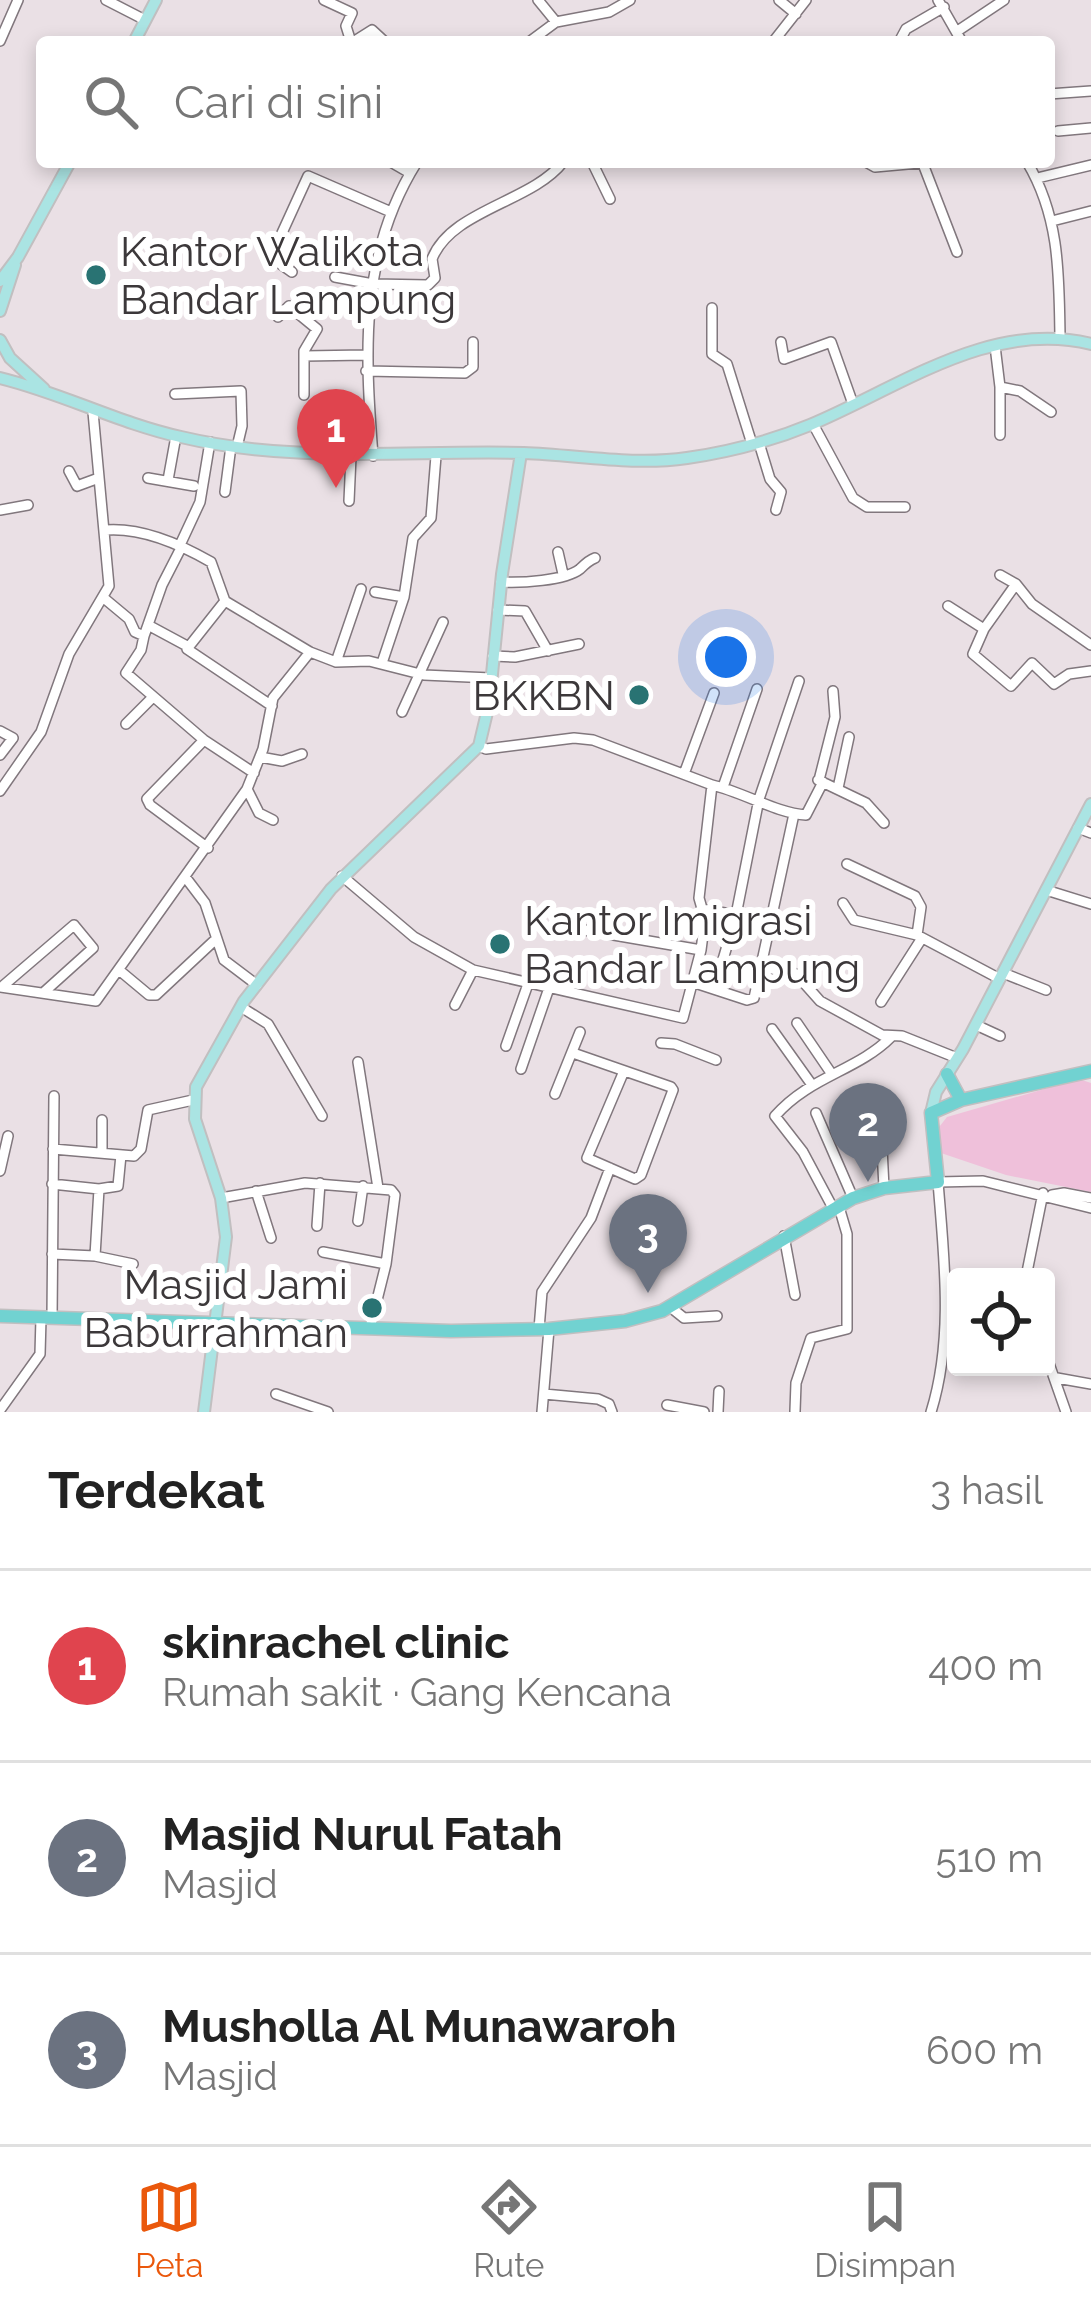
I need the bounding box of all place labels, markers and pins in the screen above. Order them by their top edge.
place label: Kantor Walikota Bandar Lampung [120,227,456,324]
marker: Kantor Walikota Bandar Lampung [83,262,109,288]
pin: 1 [297,389,375,488]
place label: BKKBN [473,671,615,720]
marker: BKKBN [626,682,652,708]
place label: Kantor Imigrasi Bandar Lampung [524,896,860,993]
marker: Kantor Imigrasi Bandar Lampung [487,931,513,957]
pin: 2 [829,1083,907,1182]
pin: 3 [609,1194,687,1293]
place label: Masjid Jami Baburrahman [84,1260,348,1357]
marker: Masjid Jami Baburrahman [359,1295,385,1321]

